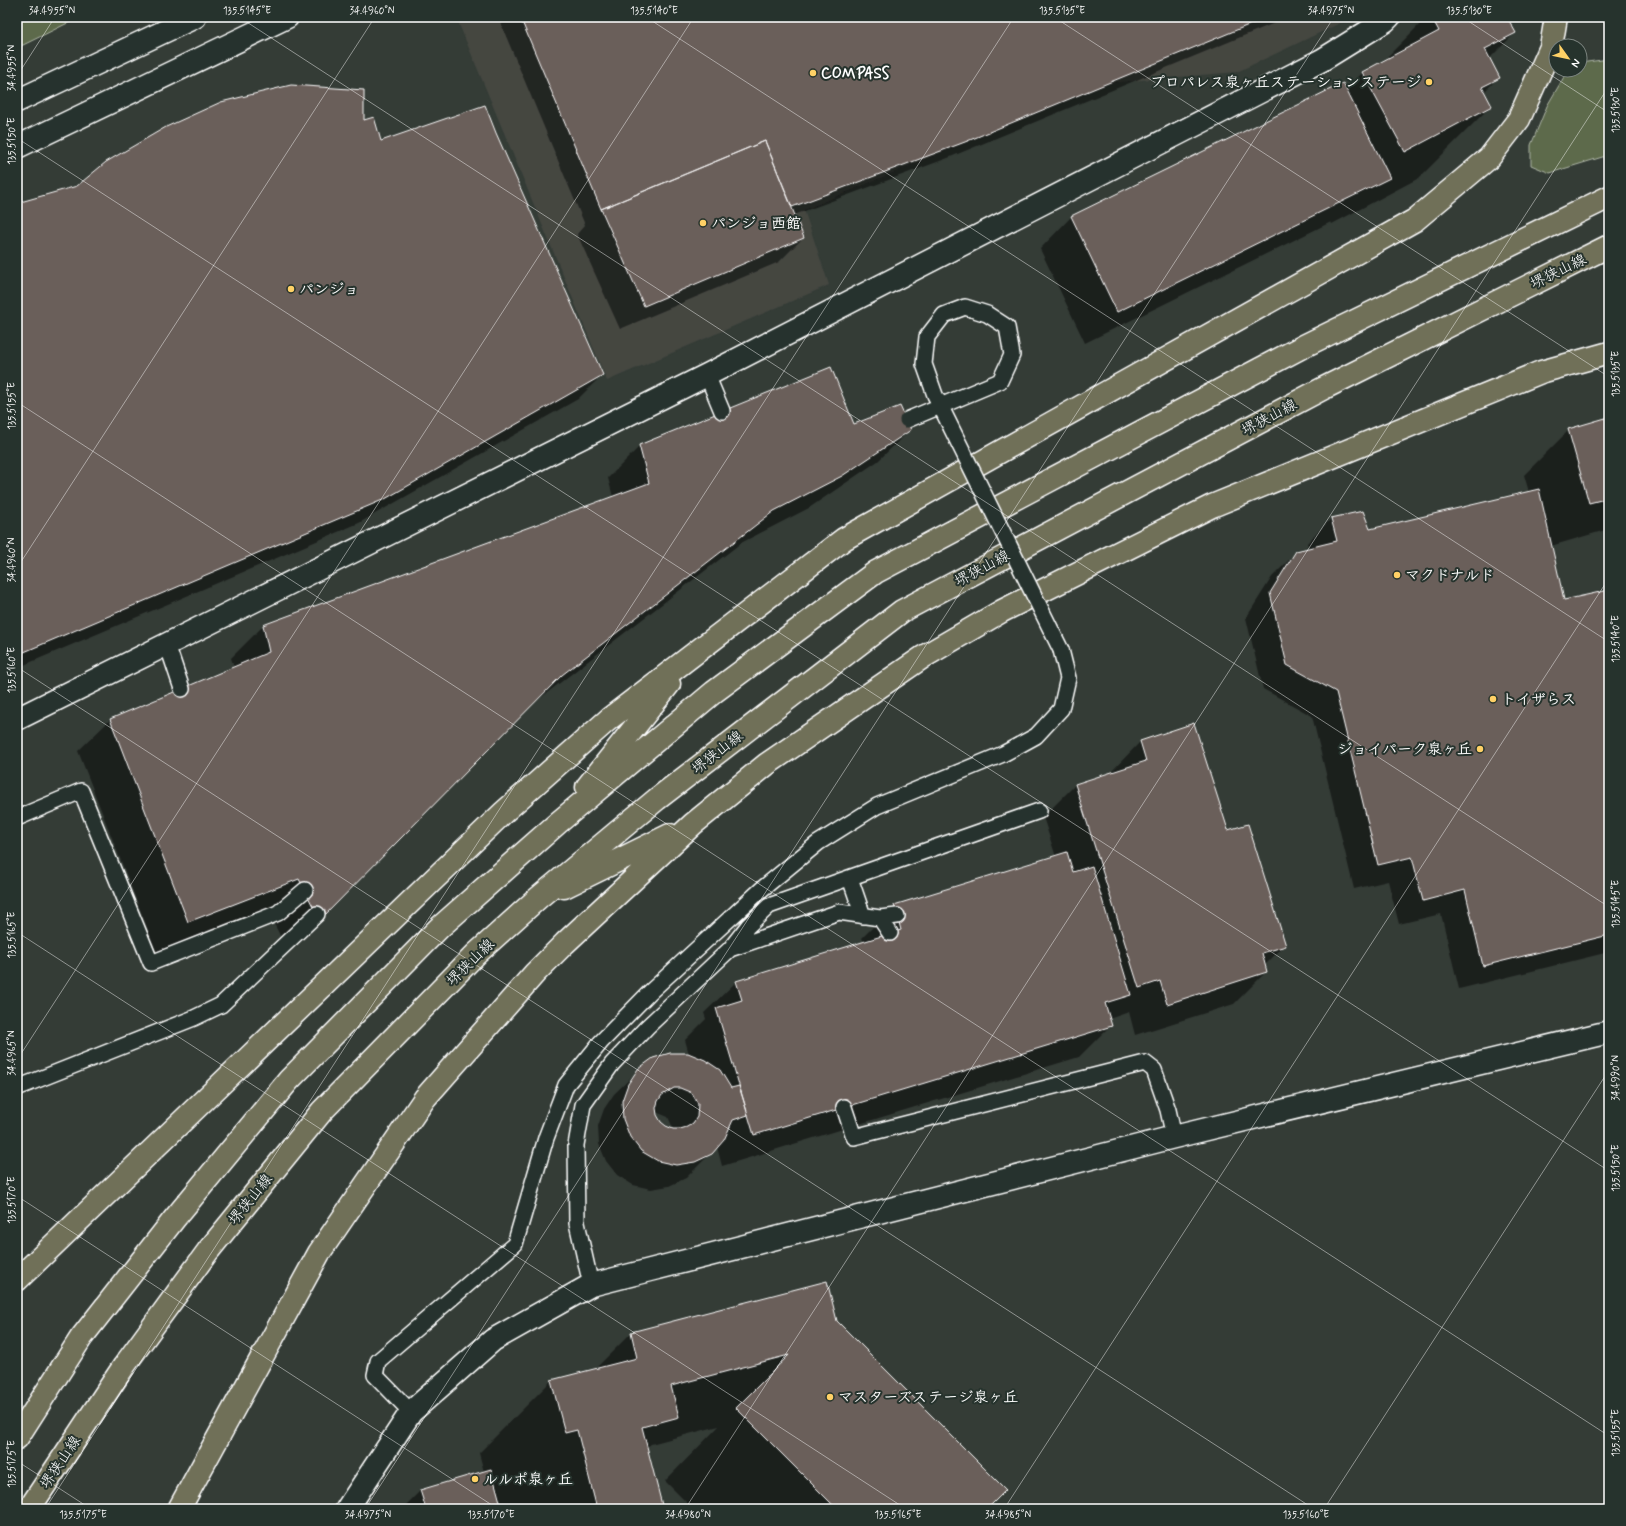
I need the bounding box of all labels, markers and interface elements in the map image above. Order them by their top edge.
text: 34.4955°N [29,4,75,18]
text: 135.5145°E [223,4,271,18]
text: 34.4960°N [349,4,395,18]
text: 135.5140°E [630,4,678,18]
text: 135.5135°E [1039,4,1085,18]
text: 34.4975°N [1308,4,1355,18]
text: 135.5130°E [1446,4,1492,18]
north arrow [1548,38,1588,78]
text: 34.4955°N [5,45,19,91]
text: N [1568,56,1583,70]
place label: COMPASS [821,64,890,84]
marker: COMPASS [808,68,818,78]
place label: プロパレス泉ヶ丘ステーションステージ [1150,73,1421,93]
marker: プロパレス泉ヶ丘ステーションステージ [1424,77,1434,87]
text: 135.5130°E [1609,87,1623,133]
text: 135.5150°E [5,117,19,165]
place label: パンジョ西館 [711,214,801,234]
marker: パンジョ西館 [698,218,708,228]
street label: 堺狭山線 [1527,250,1590,294]
place label: パンジョ [299,280,359,300]
marker: パンジョ [286,284,296,294]
text: 135.5135°E [1609,351,1623,397]
text: 135.5155°E [5,382,19,430]
street label: 堺狭山線 [1238,395,1301,441]
text: 34.4960°N [5,537,19,583]
street label: 堺狭山線 [951,546,1014,592]
place label: マクドナルド [1405,566,1494,586]
marker: マクドナルド [1392,570,1402,580]
text: 135.5140°E [1609,615,1623,663]
text: 135.5160°E [5,647,19,693]
place label: トイザらス [1501,690,1576,710]
marker: トイザらス [1488,694,1498,704]
street label: 堺狭山線 [688,726,747,779]
place label: ジョイパーク泉ヶ丘 [1337,740,1472,760]
marker: ジョイパーク泉ヶ丘 [1475,744,1485,754]
text: 135.5145°E [1609,880,1623,928]
text: 135.5165°E [5,911,19,958]
street label: 堺狭山線 [442,935,499,991]
text: 34.4965°N [5,1030,19,1076]
text: 34.4990°N [1609,1055,1623,1101]
text: 135.5150°E [1609,1144,1623,1192]
street label: 堺狭山線 [224,1170,277,1229]
text: 135.5170°E [5,1176,19,1224]
place label: マスターズステージ泉ヶ丘 [838,1388,1018,1408]
marker: マスターズステージ泉ヶ丘 [825,1392,835,1402]
text: 135.5155°E [1609,1409,1623,1457]
street label: 堺狭山線 [36,1432,86,1493]
text: 135.5175°E [5,1440,19,1488]
place label: ルルポ泉ヶ丘 [483,1470,573,1490]
marker: ルルポ泉ヶ丘 [470,1474,480,1484]
text: 135.5175°E [59,1508,107,1522]
text: 34.4975°N [345,1508,392,1522]
text: 135.5170°E [467,1508,515,1522]
text: 34.4980°N [665,1508,711,1522]
text: 135.5165°E [875,1508,922,1522]
text: 34.4985°N [985,1508,1031,1522]
text: 135.5160°E [1283,1508,1329,1522]

